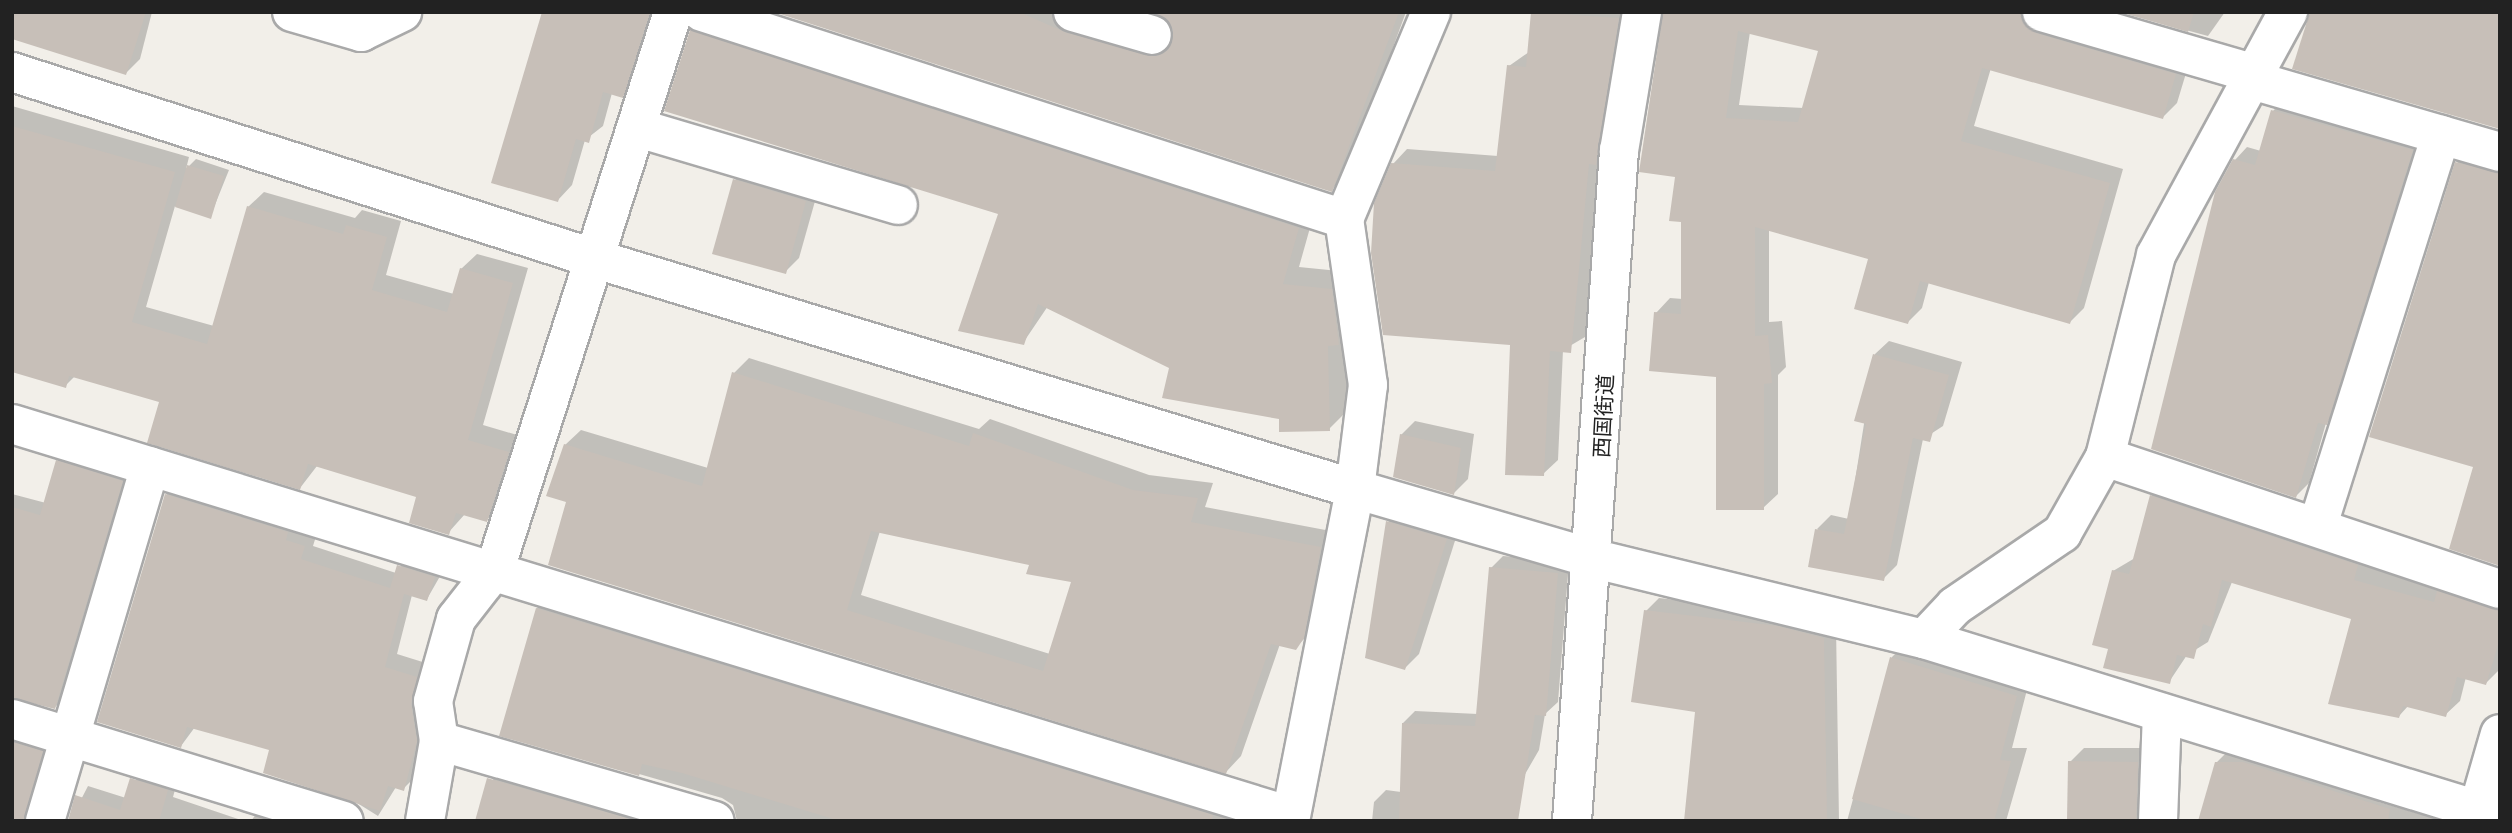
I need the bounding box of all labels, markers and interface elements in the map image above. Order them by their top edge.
street label: 西国街道 [1588,373,1618,459]

